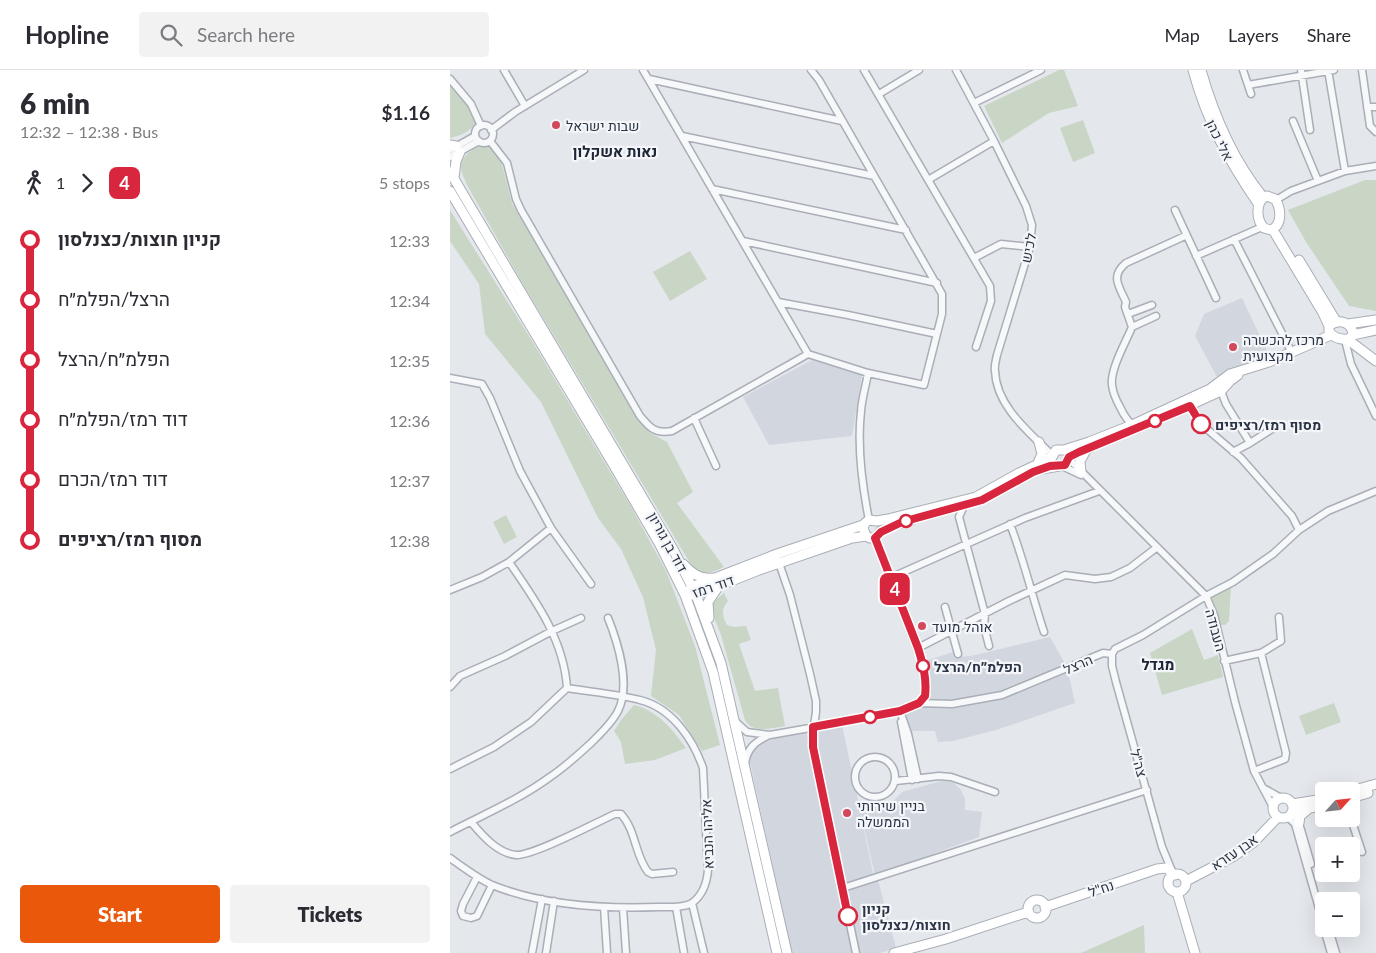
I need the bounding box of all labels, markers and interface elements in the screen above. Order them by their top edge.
search box [139,12,489,57]
text: Hopline [25,20,109,49]
icon: search [157,21,185,49]
text: Search here [197,23,295,46]
text: Map [1164,24,1200,46]
text: Layers [1228,24,1279,46]
text: Share [1307,24,1351,46]
text: 6 min [20,86,90,120]
text: $1.16 [381,101,430,124]
place label: שבות ישראל [566,117,639,134]
street label: אלי כהן [1203,117,1237,163]
marker: שבות ישראל [550,119,562,131]
text: 12:32 – 12:38 · Bus [20,122,158,141]
district label: נאות אשקלון [573,142,657,160]
icon: walk [20,169,48,197]
icon: forward [73,169,101,197]
text: 4 [119,172,130,194]
text: 1 [56,173,65,192]
text: 5 stops [379,173,430,192]
text: קניון חוצות/כצנלסון [58,227,221,250]
text: 12:33 [389,231,430,250]
street label: לכיש [1017,232,1039,264]
text: הרצל/הפלמ״ח [58,287,170,310]
text: 12:34 [389,291,430,310]
place label: מרכז להכשרה מקצועית [1243,331,1324,364]
marker: מרכז להכשרה מקצועית [1227,341,1239,353]
text: הפלמ״ח/הרצל [58,347,170,370]
text: 12:35 [389,351,430,370]
text: דוד רמז/הפלמ״ח [58,407,188,430]
text: 12:36 [389,411,430,430]
unlabelled marker [1148,414,1162,428]
marker: מסוף רמז/רציפים [1191,414,1211,434]
place label: מסוף רמז/רציפים [1215,416,1321,433]
text: דוד רמז/הכרם [58,467,168,490]
text: 12:37 [389,471,430,490]
street label: דוד בן גוריון [645,509,691,575]
unlabelled marker [899,514,913,528]
text: מסוף רמז/רציפים [58,527,202,550]
text: 12:38 [389,531,430,550]
street label: דוד רמז [690,571,736,601]
line badge: 4 [879,573,911,605]
text: 4 [890,578,900,600]
street label: העבודה [1202,607,1230,653]
place label: אוהל מועד [932,618,993,635]
marker: אוהל מועד [916,620,928,632]
street label: הרצל [1061,650,1095,678]
district label: מגדל [1141,655,1175,673]
place label: הפלמ״ח/הרצל [934,658,1022,675]
marker: הפלמ״ח/הרצל [916,659,930,673]
unlabelled marker [863,710,877,724]
street label: צה"ל [1127,747,1151,779]
north arrow [1315,782,1360,828]
map controls [1315,782,1360,937]
place label: בניין שירותי הממשלה [857,797,925,830]
street label: אליהו הנביא [697,799,717,869]
marker: בניין שירותי הממשלה [841,807,853,819]
street label: אבן עזרא [1207,830,1261,874]
button: + [1315,837,1360,882]
street label: נח"ל [1086,876,1116,900]
button: Start [20,885,220,943]
button: Tickets [230,885,430,943]
button: − [1315,892,1360,937]
place label: קניון חוצות/כצנלסון [862,900,950,933]
marker: קניון חוצות/כצנלסון [838,906,858,926]

